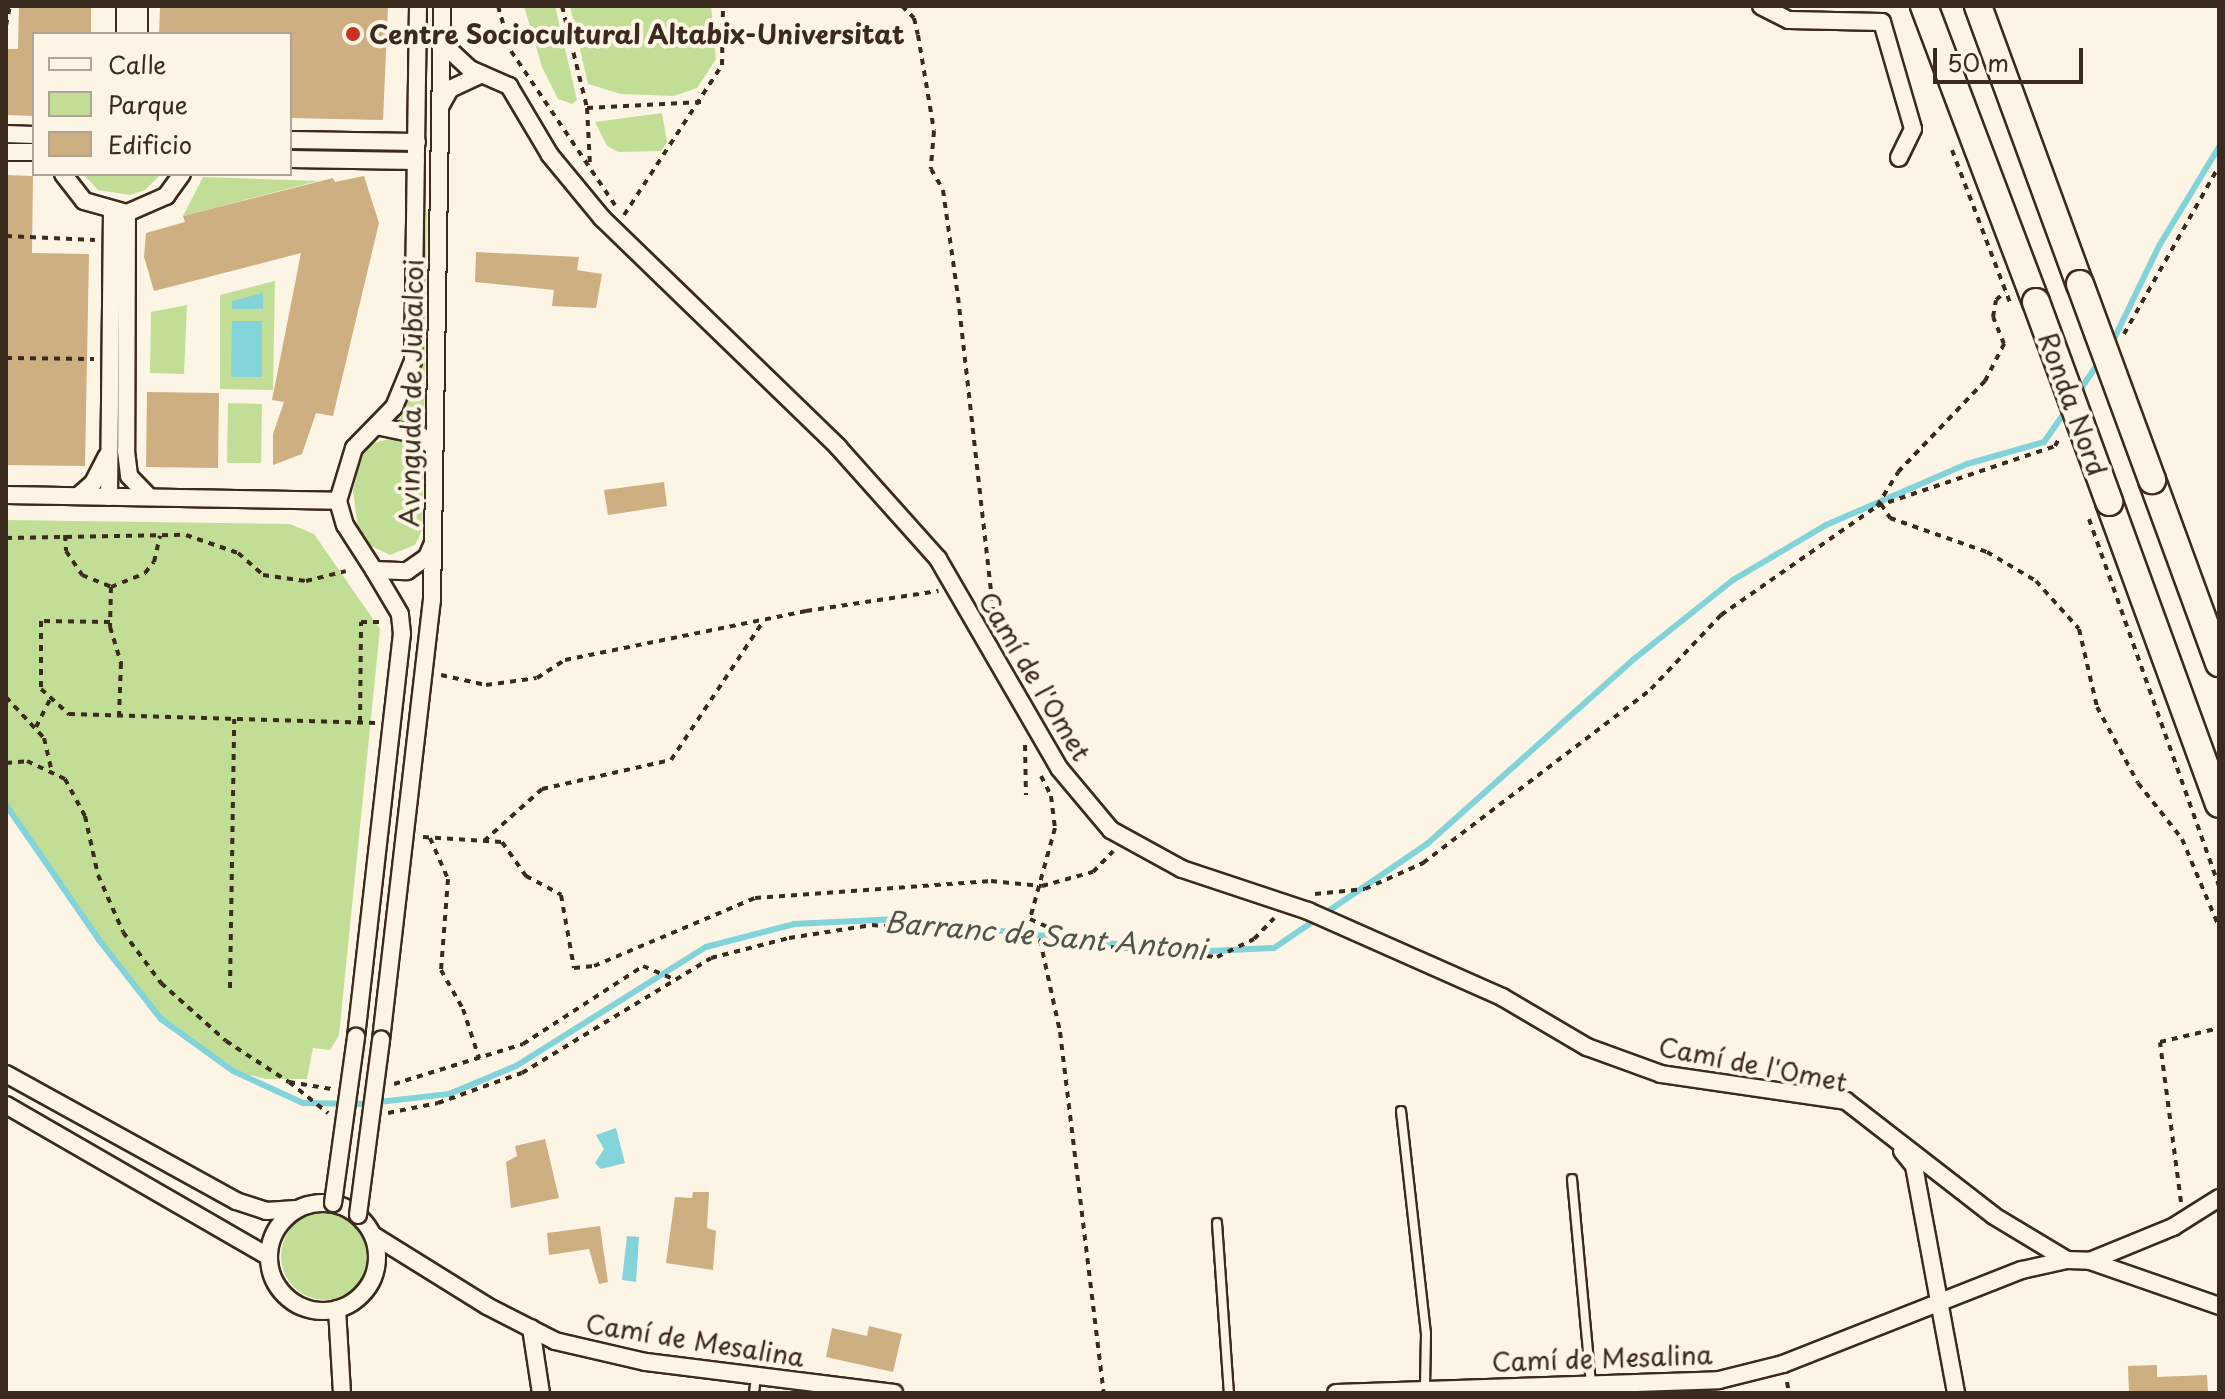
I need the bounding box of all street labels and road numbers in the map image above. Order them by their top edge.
street label: Avinguda de Jubalcoi [393,259,429,527]
street label: Ronda Nord [2033,328,2113,480]
street label: Camí de l'Omet [972,585,1098,767]
street label: Camí de l'Omet [1655,1030,1851,1098]
street label: Camí de Mesalina [582,1307,808,1373]
street label: Camí de Mesalina [1490,1339,1714,1377]

